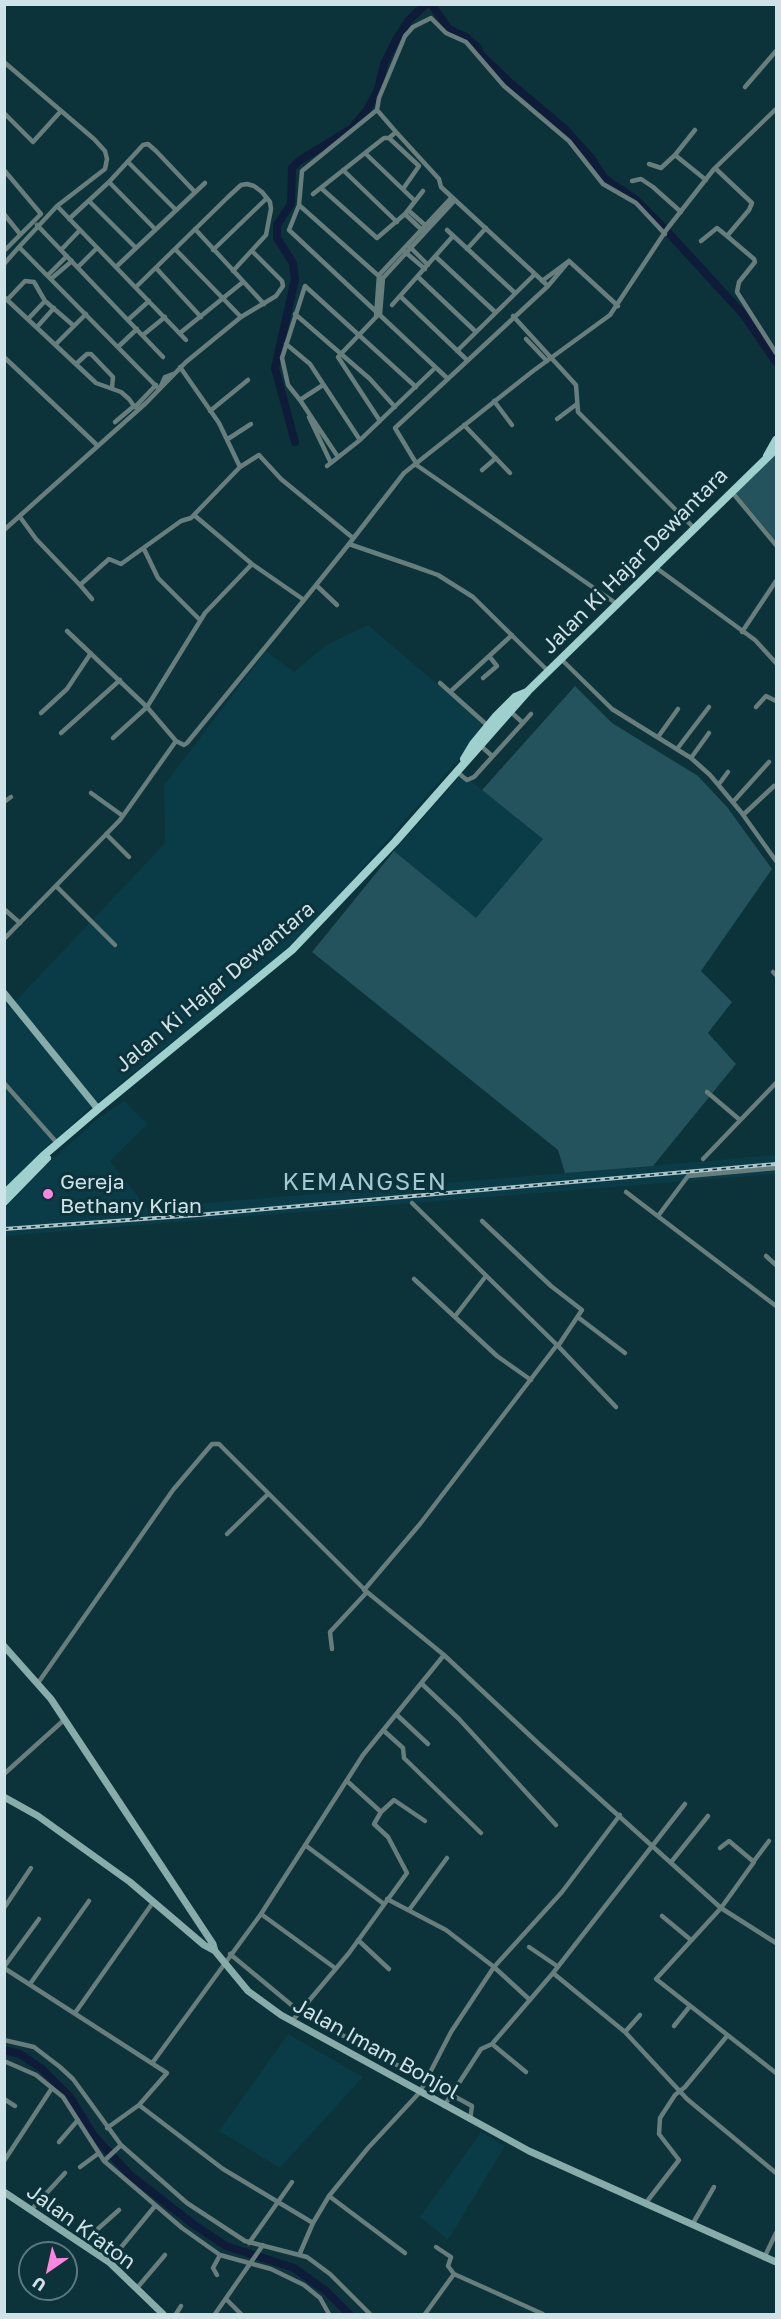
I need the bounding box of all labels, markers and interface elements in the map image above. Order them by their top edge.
street label: Jalan Ki Hajar Dewantara [537,463,733,659]
street label: Jalan Ki Hajar Dewantara [110,896,320,1078]
district label: KEMANGSEN [283,1168,447,1196]
place label: Gereja Bethany Krian [60,1169,202,1219]
marker: Gereja Bethany Krian [41,1187,55,1201]
street label: Jalan Imam Bonjol [289,1993,463,2105]
street label: Jalan Kraton [22,2179,140,2275]
north arrow [18,2241,78,2301]
text: U [29,2273,49,2296]

